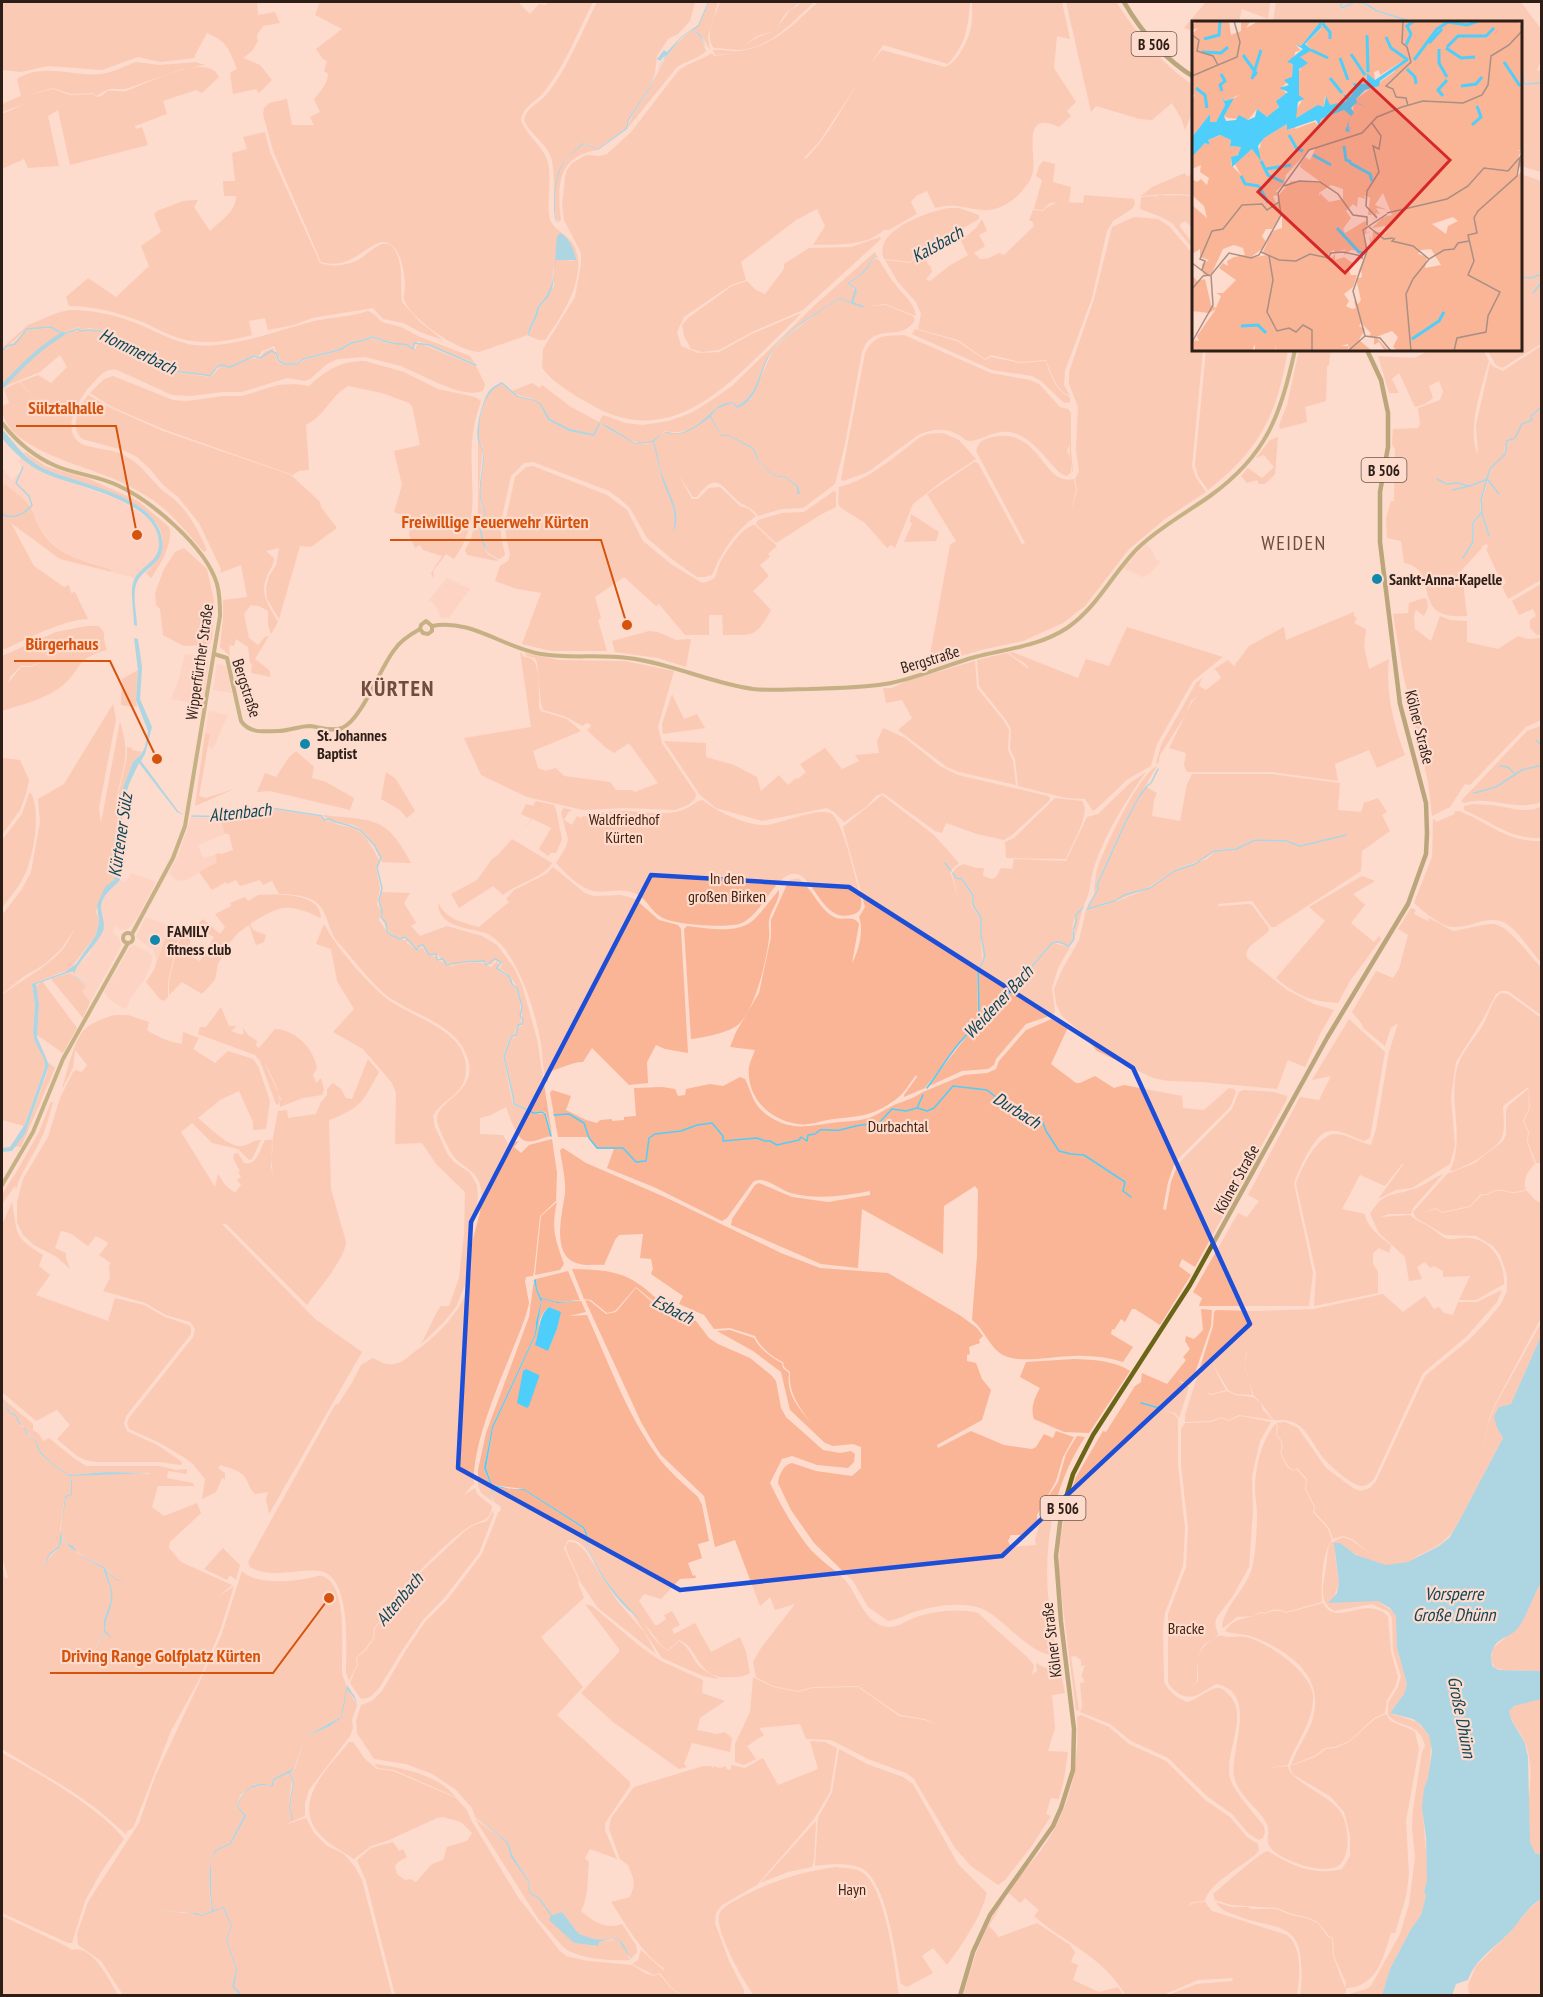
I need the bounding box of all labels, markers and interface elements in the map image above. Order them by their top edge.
inset map [1192,21,1522,351]
road number: B 506 [1132,32,1176,56]
water label: Kalsbach [907,220,968,267]
water label: Hommerbach [96,323,181,380]
callout: Sülztalhalle [16,390,116,426]
text: Sülztalhalle [28,396,104,419]
road number: B 506 [1362,458,1406,482]
callout: Freiwillige Feuerwehr Kürten [390,504,601,540]
text: Freiwillige Feuerwehr Kürten [401,510,589,533]
district label: WEIDEN [1261,530,1327,556]
place label: Sankt-Anna-Kapelle [1389,569,1503,589]
marker: Sankt-Anna-Kapelle [1370,572,1384,586]
street label: Wipperfürther Straße [181,603,217,721]
callout: Bürgerhaus [14,625,110,661]
text: Bürgerhaus [26,632,98,655]
street label: Bergstraße [898,641,962,677]
street label: Bergstraße [228,656,266,720]
district label: KÜRTEN [361,674,435,702]
street label: Kölner Straße [1401,688,1439,766]
place label: St. Johannes Baptist [317,725,387,763]
marker: St. Johannes Baptist [298,737,312,751]
water label: Kürtener Sülz [103,789,138,878]
water label: Altenbach [208,797,273,827]
park label: Waldfriedhof Kürten [589,809,660,847]
park label: In den großen Birken [688,868,766,906]
place label: FAMILY fitness club [167,921,231,959]
marker: FAMILY fitness club [148,933,162,947]
water label: Weidener Bach [958,960,1039,1044]
water label: Durbach [989,1087,1046,1134]
park label: Durbachtal [868,1116,928,1136]
street label: Kölner Straße [1209,1141,1263,1217]
water label: Esbach [649,1289,698,1330]
road number: B 506 [1040,1496,1086,1520]
water label: Altenbach [370,1567,428,1630]
water label: Vorsperre Große Dhünn [1413,1582,1496,1626]
street label: Kölner Straße [1036,1601,1066,1679]
park label: Bracke [1168,1618,1204,1638]
callout: Driving Range Golfplatz Kürten [50,1637,273,1673]
text: Driving Range Golfplatz Kürten [61,1644,261,1667]
water label: Große Dhünn [1443,1674,1481,1761]
park label: Hayn [838,1879,866,1899]

